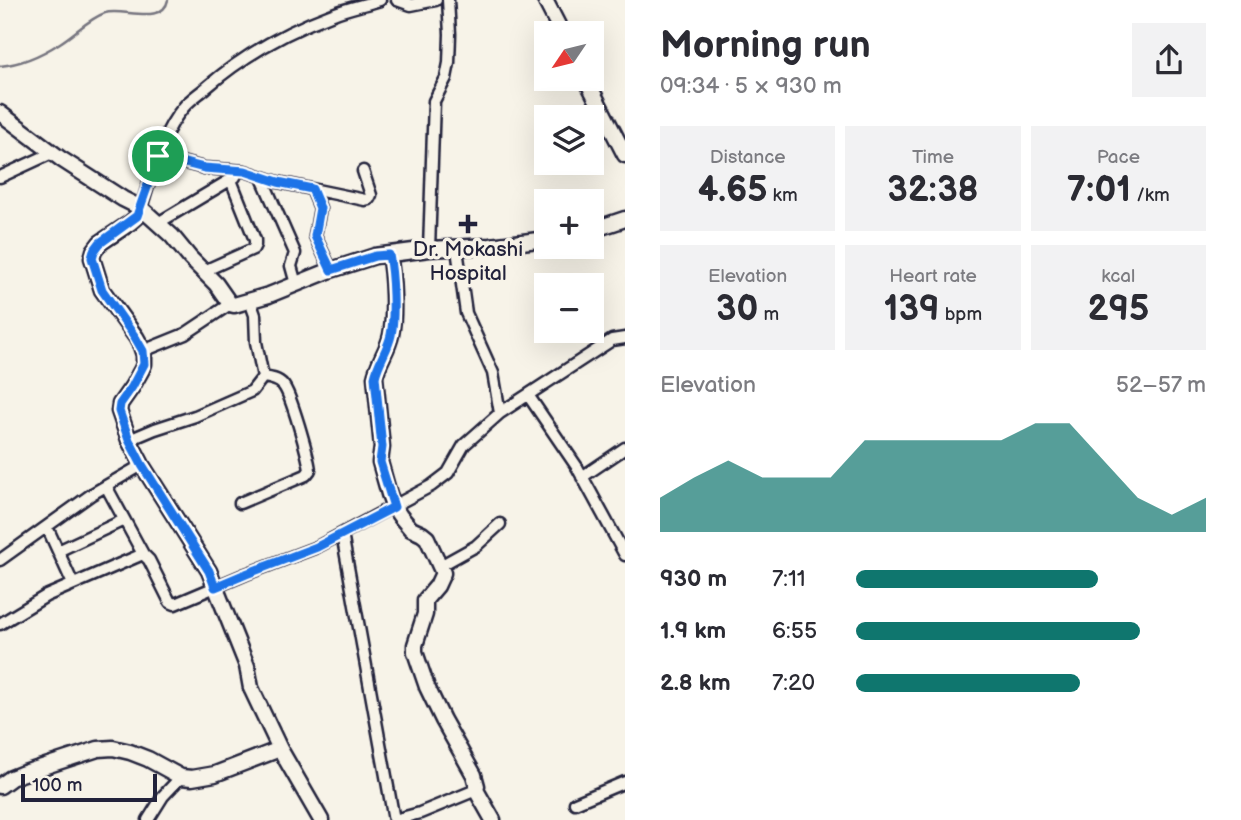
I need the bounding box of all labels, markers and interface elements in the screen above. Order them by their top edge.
north arrow [534,21,604,91]
map controls [534,21,604,343]
text: Morning run [660,23,871,68]
button: share [1132,23,1206,97]
text: 09:34 · 5 × 930 m [660,72,842,100]
button: layers [534,105,604,175]
pin [128,126,188,186]
icon: arrive [139,137,177,175]
text: Distance [710,146,786,169]
text: Time [912,146,954,169]
text: Pace [1097,146,1140,169]
text: 4.65 [698,169,767,212]
text: 32:38 [887,169,979,212]
text: 7:01 [1067,169,1131,212]
text: km [767,184,798,207]
text: /km [1131,184,1170,207]
button: + [534,189,604,259]
marker: Dr. Mokashi Hospital [458,214,478,234]
place label: Dr. Mokashi Hospital [413,237,523,286]
text: Elevation [708,265,787,288]
text: Heart rate [889,265,977,288]
text: kcal [1101,265,1135,288]
button: − [534,273,604,343]
text: 30 [716,288,758,331]
text: 139 [884,288,940,331]
text: 295 [1087,288,1149,331]
text: m [758,303,779,326]
text: bpm [940,303,982,326]
text: Elevation [660,371,756,399]
text: 52–57 m [1116,371,1206,399]
text: 930 m [660,565,727,593]
text: 7:11 [772,565,806,593]
text: 1.9 km [660,617,726,645]
text: 6:55 [772,617,817,645]
text: 2.8 km [660,669,731,697]
text: 7:20 [772,669,815,697]
scale bar [21,771,158,803]
text: 100 m [32,774,83,797]

